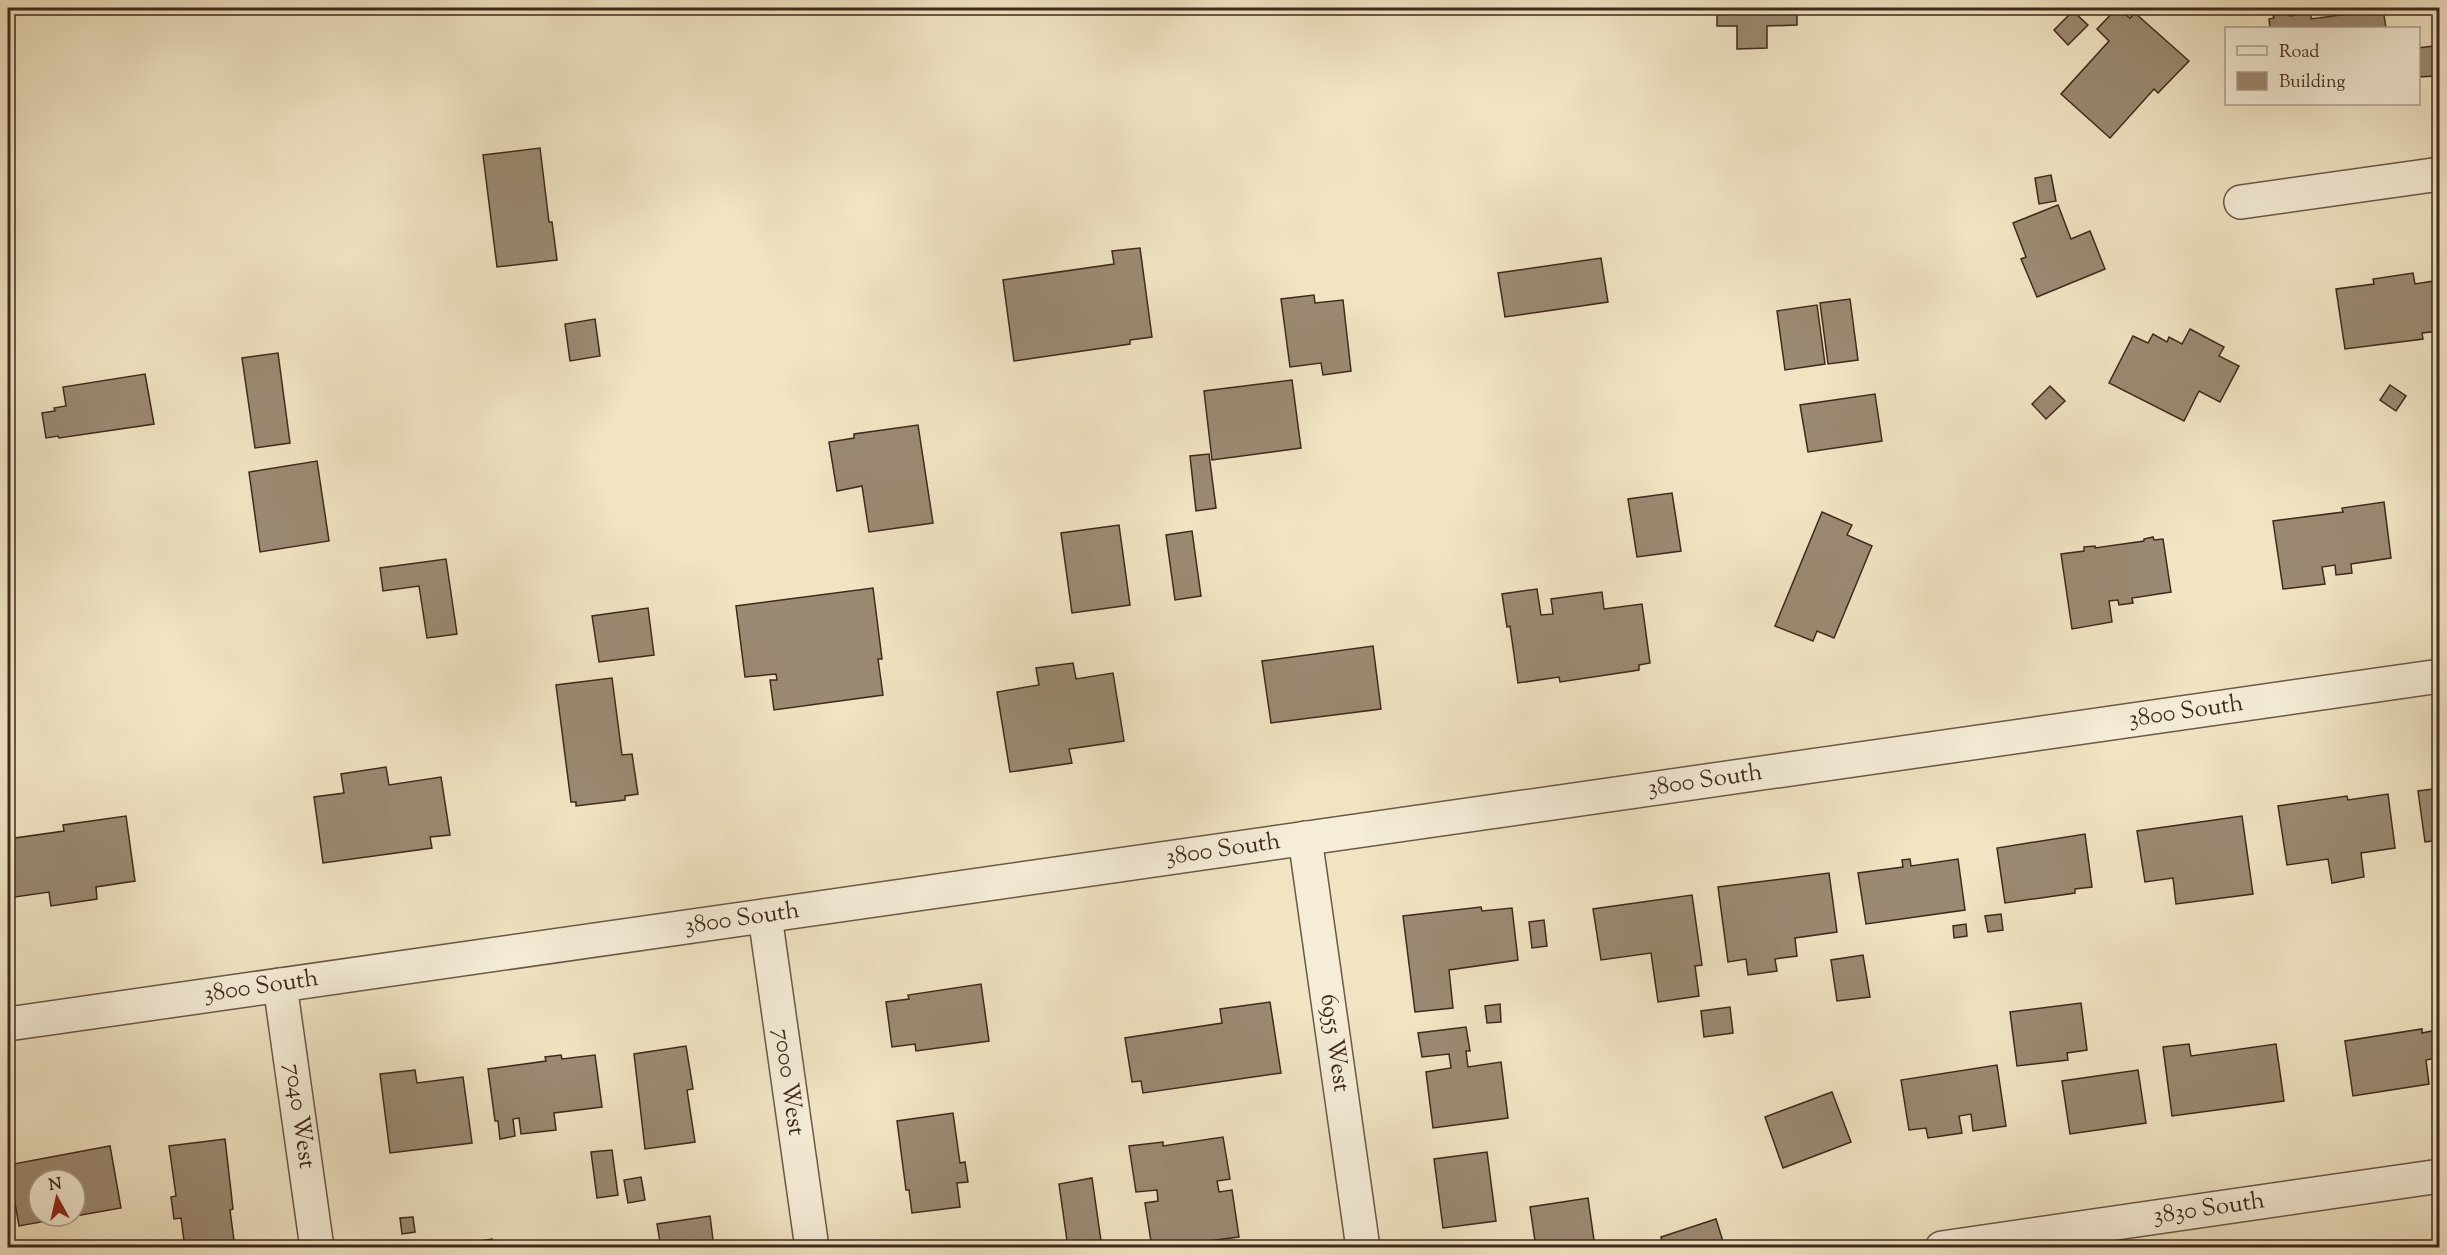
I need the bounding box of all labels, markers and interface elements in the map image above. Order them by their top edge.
legend [2225,27,2420,105]
text: Road [2279,40,2319,66]
text: Building [2279,70,2345,96]
street label: 3800 South [2126,687,2246,737]
street label: 3800 South [1645,756,1765,806]
street label: 3800 South [1163,825,1283,875]
street label: 3800 South [682,894,802,944]
street label: 3800 South [201,962,321,1012]
street label: 6955 West [1310,992,1358,1094]
street label: 7000 West [764,1026,812,1138]
street label: 7040 West [275,1061,323,1171]
north arrow [27,1168,87,1228]
text: N [47,1173,63,1198]
street label: 3830 South [2151,1184,2267,1234]

